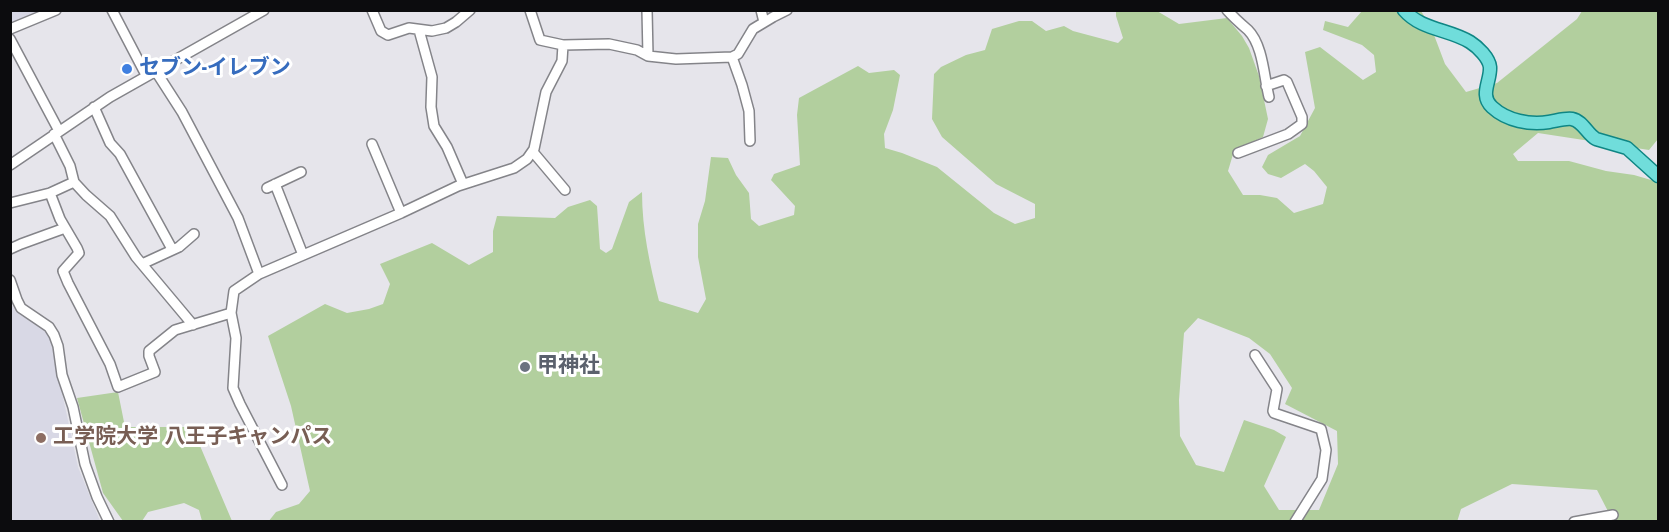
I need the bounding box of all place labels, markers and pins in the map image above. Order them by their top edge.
place label: セブン-イレブン [139,56,291,82]
marker: セブン-イレブン [120,62,134,76]
place label: 甲神社 [537,354,600,380]
marker: 甲神社 [518,360,532,374]
place label: 工学院大学 八王子キャンパス [53,425,332,451]
marker: 工学院大学 八王子キャンパス [34,431,48,445]

